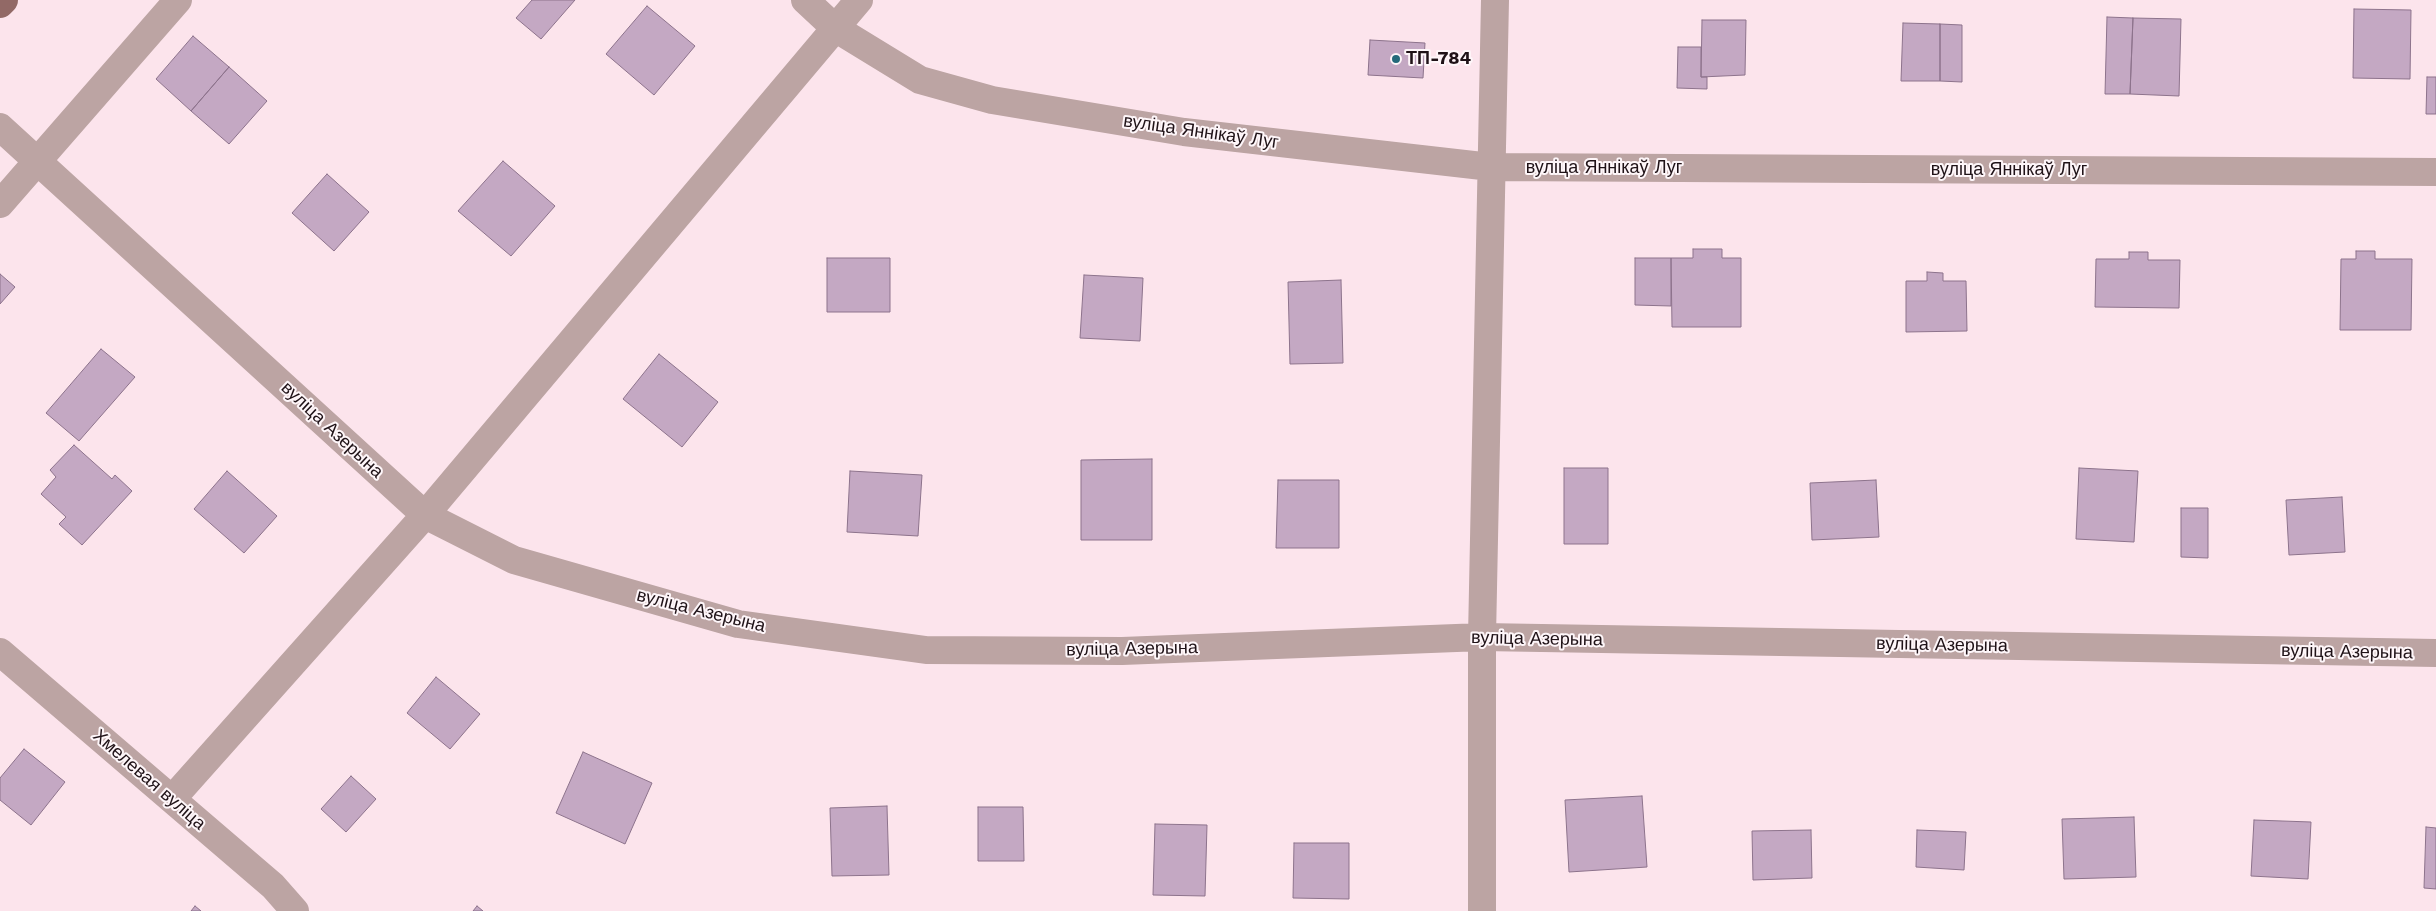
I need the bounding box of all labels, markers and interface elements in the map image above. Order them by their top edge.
place label: ТП-784 [1406,48,1471,70]
marker: ТП-784 [1390,53,1402,65]
street label: вуліца Яннікаў Луг [1122,110,1280,154]
street label: вуліца Яннікаў Луг [1526,157,1682,179]
street label: вуліца Яннікаў Луг [1931,159,2087,181]
street label: вуліца Азерына [276,377,388,483]
street label: вуліца Азерына [634,585,768,637]
street label: вуліца Азерына [1471,627,1603,651]
street label: вуліца Азерына [1876,633,2008,657]
street label: вуліца Азерына [1066,637,1198,661]
street label: вуліца Азерына [2281,640,2413,664]
street label: Хмелевая вуліца [88,725,210,835]

